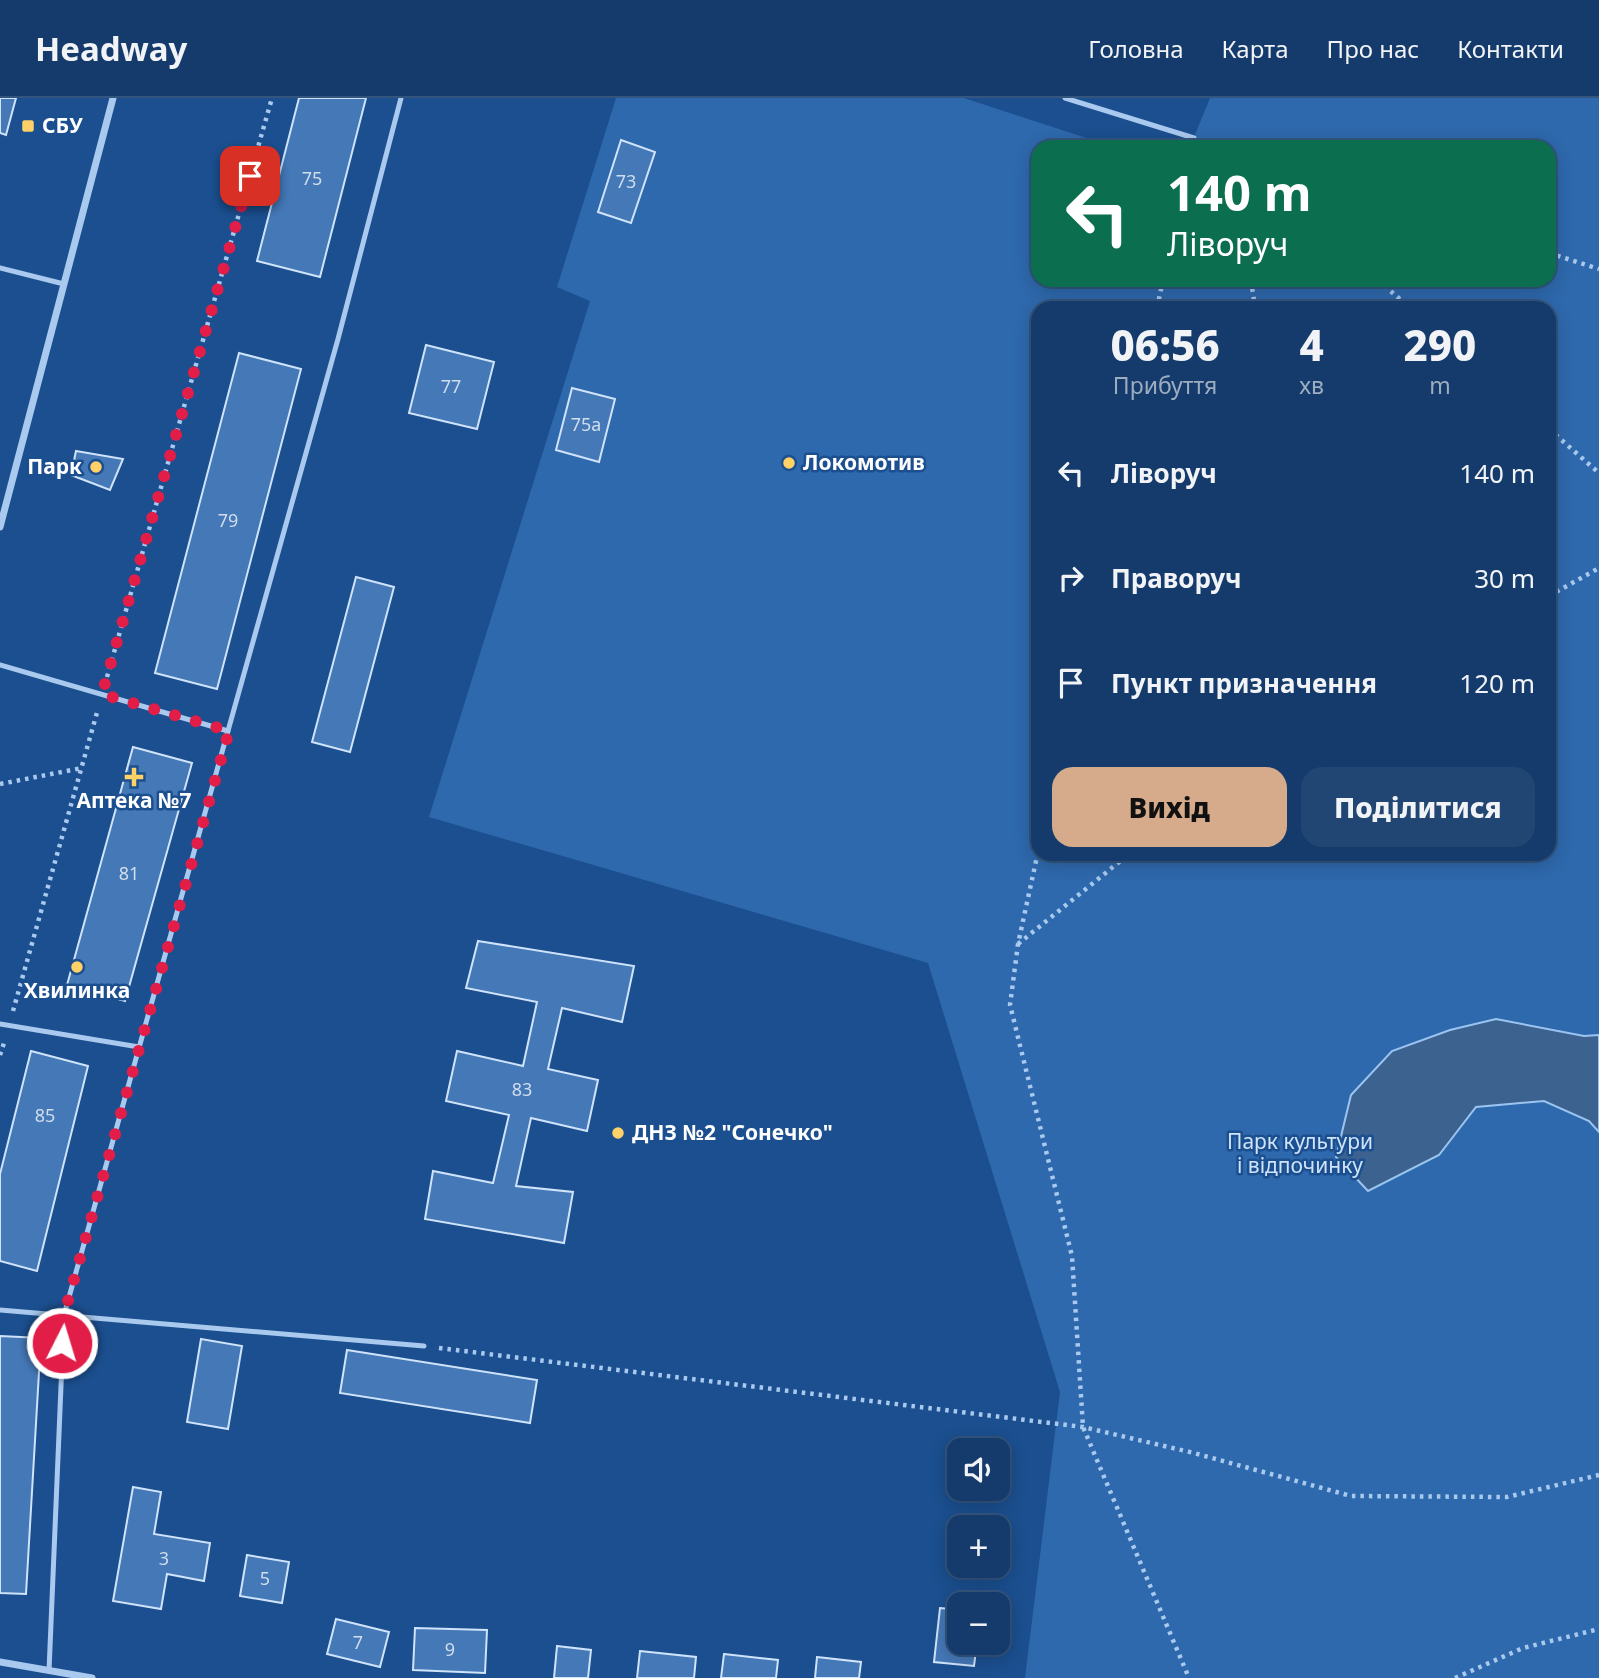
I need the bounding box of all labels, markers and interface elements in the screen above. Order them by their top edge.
text: Headway [35,26,187,71]
text: Головна [1088,32,1184,65]
text: Карта [1222,32,1289,65]
text: Про нас [1327,32,1419,65]
text: Контакти [1457,32,1564,65]
place label: СБУ [42,111,83,139]
marker: СБУ [20,118,36,134]
pin [220,146,280,206]
icon: arrive [231,157,269,195]
text: 140 m [1167,159,1312,225]
house number: 75 [302,166,322,190]
icon: left [1052,168,1143,259]
house number: 73 [616,169,636,193]
text: Ліворуч [1167,222,1288,265]
text: 06:56 [1111,316,1220,373]
text: 4 [1299,316,1324,373]
text: 290 [1404,316,1476,373]
text: Прибуття [1113,369,1217,401]
text: хв [1299,369,1324,401]
text: m [1429,369,1451,401]
house number: 77 [441,374,461,398]
house number: 75а [571,412,601,436]
place label: Локомотив [803,448,925,476]
place label: Парк [27,452,82,480]
icon: left [1052,454,1090,492]
marker: Локомотив [781,455,797,471]
text: Ліворуч [1111,455,1217,491]
text: 140 m [1459,455,1535,491]
marker: Парк [88,459,104,475]
house number: 79 [218,508,238,532]
icon: right [1052,559,1090,597]
text: Праворуч [1111,560,1242,596]
text: 30 m [1474,560,1535,596]
icon: arrive [1052,664,1090,702]
text: Пункт призначення [1111,665,1377,701]
text: 120 m [1459,665,1535,701]
button: Вихід [1052,767,1287,847]
button: Поділитися [1301,767,1535,847]
marker: Аптека №7 [126,769,142,785]
place label: Аптека №7 [77,786,191,814]
house number: 81 [119,861,139,885]
marker: Хвилинка [69,959,85,975]
place label: Хвилинка [24,976,130,1004]
house number: 83 [512,1077,532,1101]
house number: 85 [35,1103,55,1127]
place label: ДНЗ №2 "Сонечко" [632,1118,833,1146]
marker: ДНЗ №2 "Сонечко" [610,1125,626,1141]
park label: Парк культури і відпочинку [1227,1127,1373,1179]
position arrow [25,1306,99,1380]
map controls [947,1438,1010,1655]
button: sound [947,1438,1010,1501]
button: + [947,1515,1010,1578]
house number: 3 [159,1546,169,1570]
house number: 5 [260,1566,270,1590]
button: − [947,1592,1010,1655]
house number: 7 [353,1630,363,1654]
house number: 9 [445,1637,455,1661]

